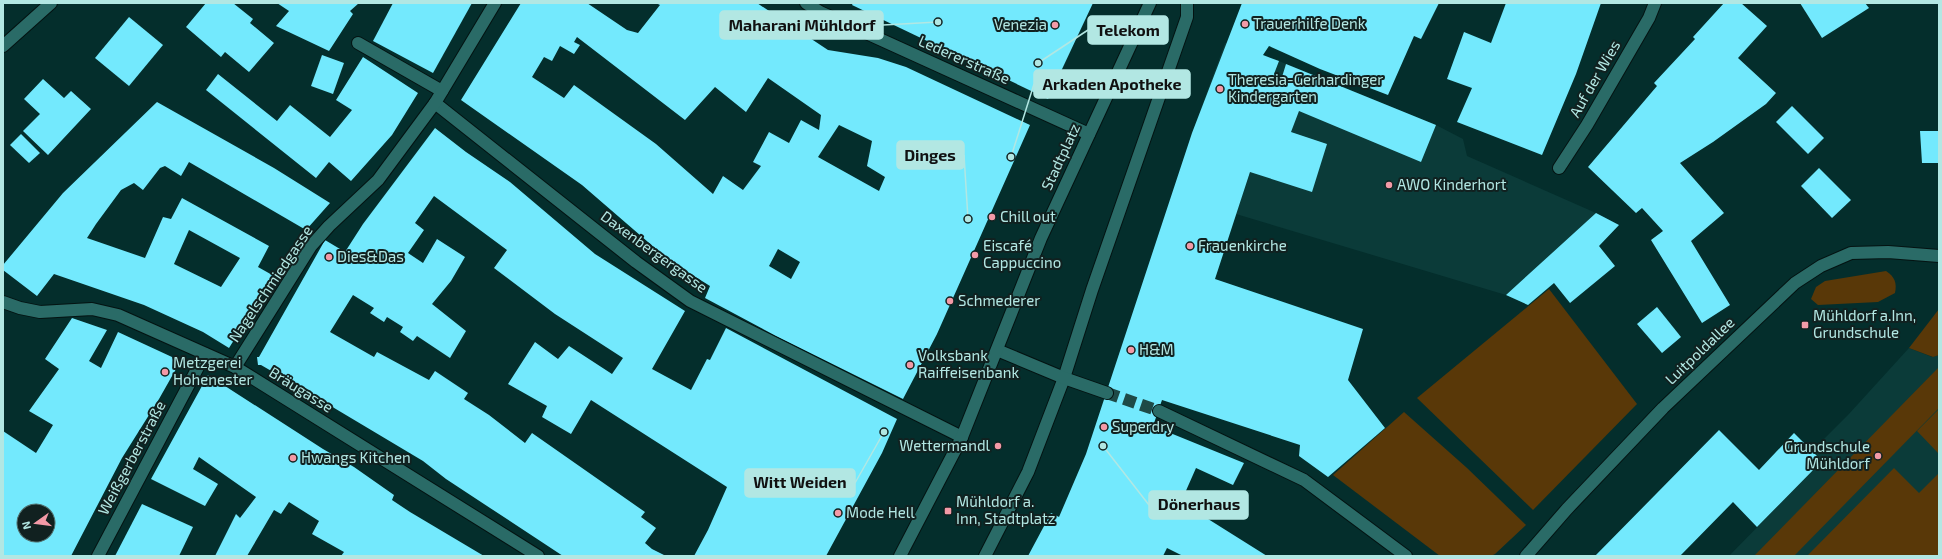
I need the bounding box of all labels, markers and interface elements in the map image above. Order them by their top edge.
callout: Maharani Mühldorf [720,11,883,39]
place label: Trauerhilfe Denk [1253,14,1366,32]
text: Maharani Mühldorf [728,15,876,34]
place label: Venezia [994,15,1047,33]
callout: Telekom [1088,16,1168,44]
marker: Trauerhilfe Denk [1240,19,1250,29]
marker: Venezia [1050,20,1060,30]
text: Telekom [1096,20,1160,39]
street label: Ledererstraße [916,31,1013,87]
street label: Auf der Wies [1565,37,1623,120]
callout: Arkaden Apotheke [1034,70,1190,98]
place label: Theresia-Gerhardinger Kindergarten [1228,70,1383,105]
text: Arkaden Apotheke [1043,74,1181,93]
marker: Theresia-Gerhardinger Kindergarten [1215,84,1225,94]
street label: Stadtplatz [1037,120,1083,193]
callout: Dinges [897,141,964,169]
text: Dinges [904,145,956,164]
place label: AWO Kinderhort [1397,175,1507,193]
marker: AWO Kinderhort [1384,180,1394,190]
street label: Daxenbergergasse [598,206,711,296]
place label: Chill out [1000,207,1056,225]
marker: Chill out [987,212,997,222]
street label: Nagelschmiedgasse [225,222,316,345]
place label: Eiscafé Cappuccino [983,236,1061,271]
place label: Frauenkirche [1198,236,1287,254]
marker: Frauenkirche [1185,241,1195,251]
place label: Dies&Das [337,247,404,265]
marker: Eiscafé Cappuccino [970,250,980,260]
marker: Dies&Das [324,252,334,262]
place label: Schmederer [958,291,1040,309]
marker: Schmederer [945,296,955,306]
place label: Mühldorf a.Inn, Grundschule [1813,306,1916,341]
street label: Luitpoldallee [1661,313,1738,388]
marker: Mühldorf a.Inn, Grundschule [1800,320,1810,330]
place label: H&M [1139,340,1174,358]
marker: H&M [1126,345,1136,355]
place label: Volksbank Raiffeisenbank [918,346,1019,381]
place label: Metzgerei Hohenester [173,353,253,388]
marker: Volksbank Raiffeisenbank [905,360,915,370]
street label: Bräugasse [266,362,337,416]
marker: Metzgerei Hohenester [160,367,170,377]
street label: Weißgerberstraße [93,397,169,518]
place label: Superdry [1112,417,1174,435]
marker: Superdry [1099,422,1109,432]
place label: Wettermandl [899,436,991,454]
place label: Grundschule Mühldorf [1784,437,1870,472]
marker: Wettermandl [993,441,1003,451]
place label: Hwangs Kitchen [301,448,411,466]
marker: Grundschule Mühldorf [1873,451,1883,461]
marker: Hwangs Kitchen [288,453,298,463]
callout: Witt Weiden [745,469,855,497]
text: Witt Weiden [753,472,847,491]
callout: Dönerhaus [1149,491,1248,519]
place label: Mühldorf a. Inn, Stadtplatz [956,492,1055,527]
text: Dönerhaus [1158,494,1240,513]
north arrow [16,503,56,543]
place label: Mode Hell [846,503,915,521]
marker: Mühldorf a. Inn, Stadtplatz [943,506,953,516]
marker: Mode Hell [833,508,843,518]
text: N [19,520,33,531]

